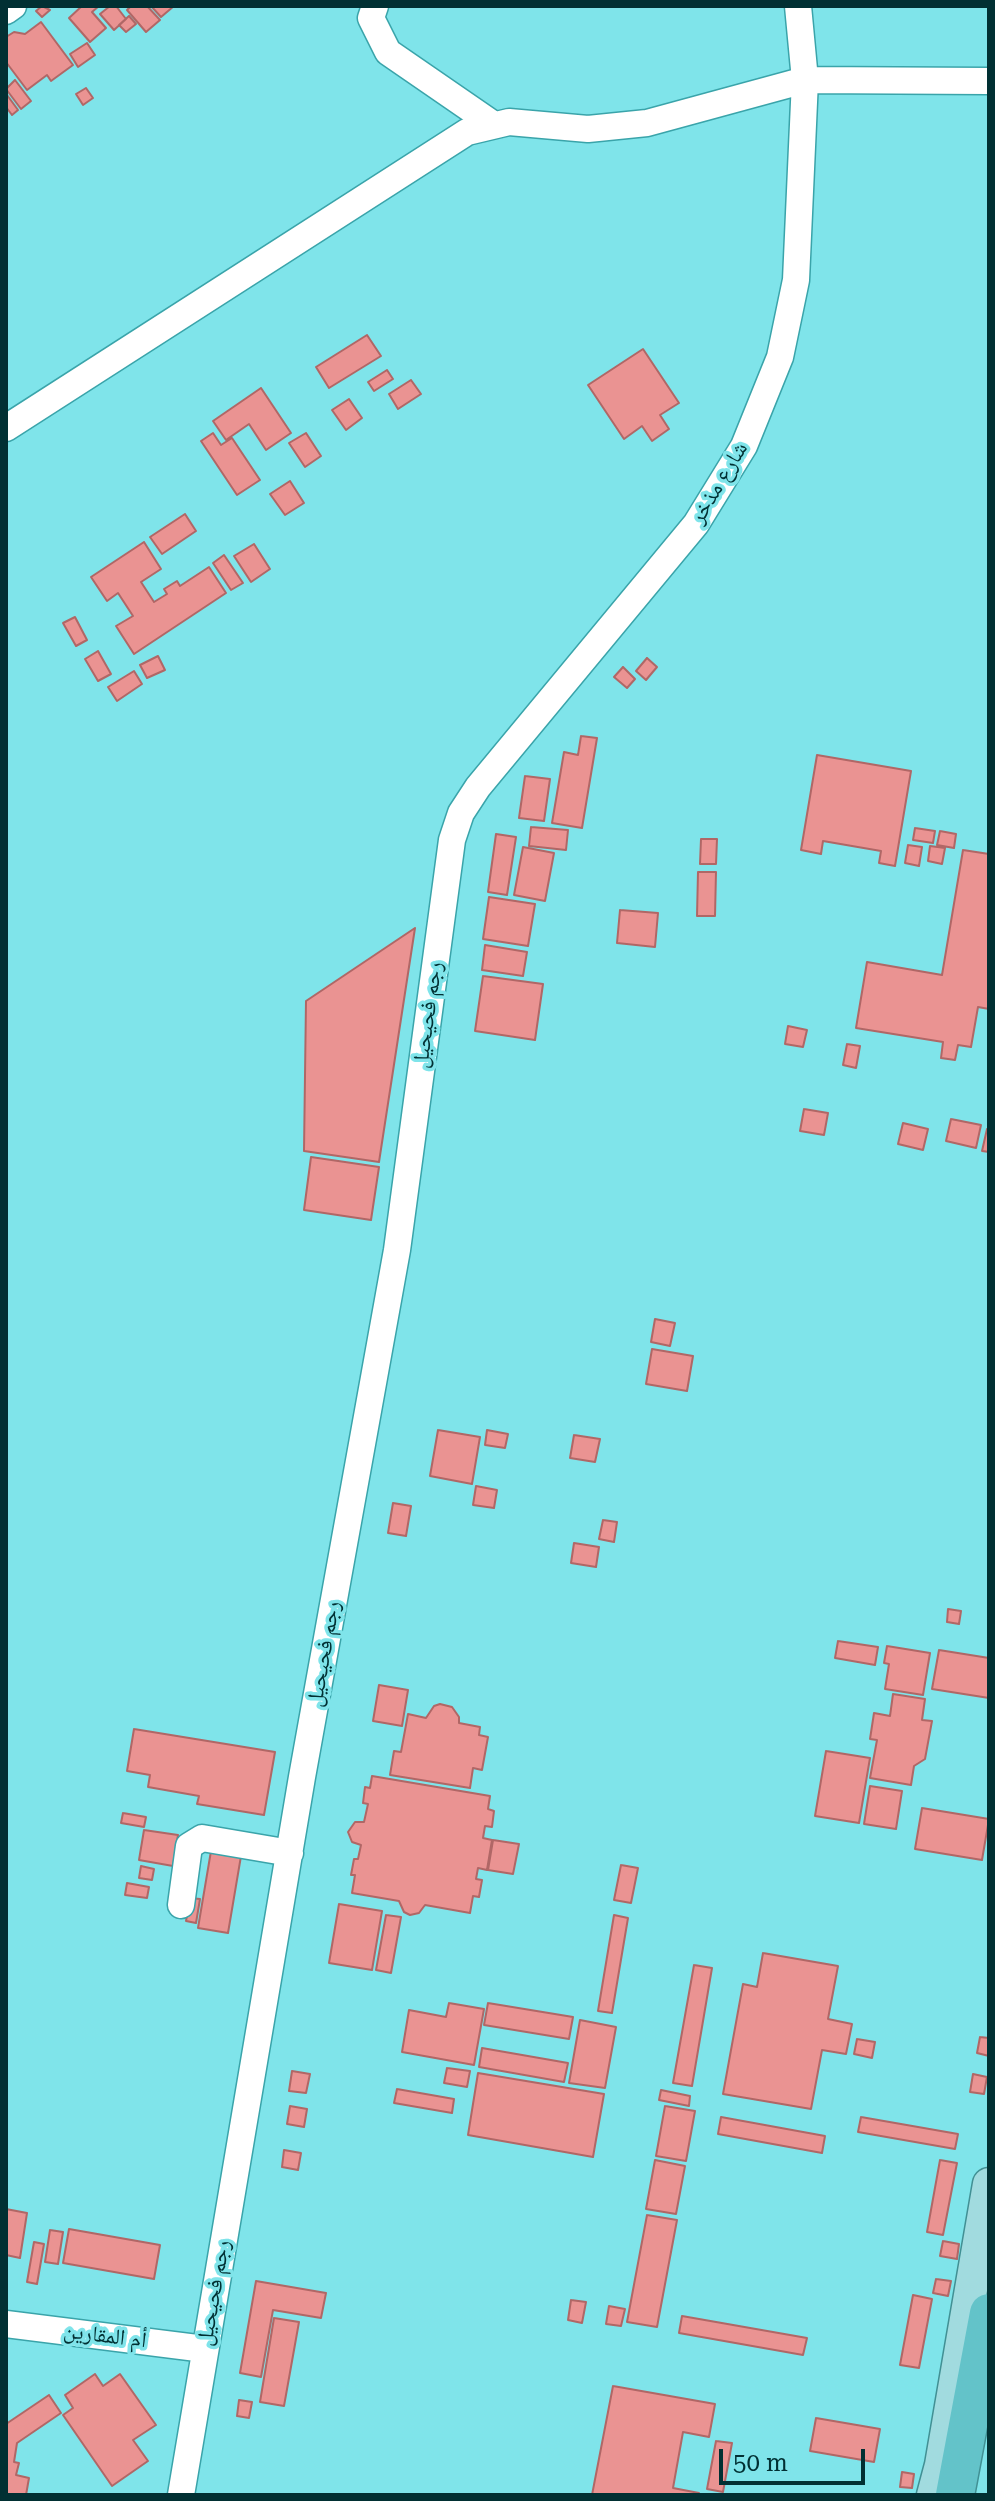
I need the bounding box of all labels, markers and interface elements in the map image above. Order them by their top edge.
street label: شارع مذخر [684,437,754,529]
street label: رجم فحيحيل [407,960,449,1070]
street label: رجم فحيحيل [302,1599,346,1709]
street label: رجم فحيحيل [192,2238,236,2348]
street label: أم المقارين [62,2318,148,2354]
scale bar [723,2433,869,2483]
text: 50 m [733,2449,788,2477]

